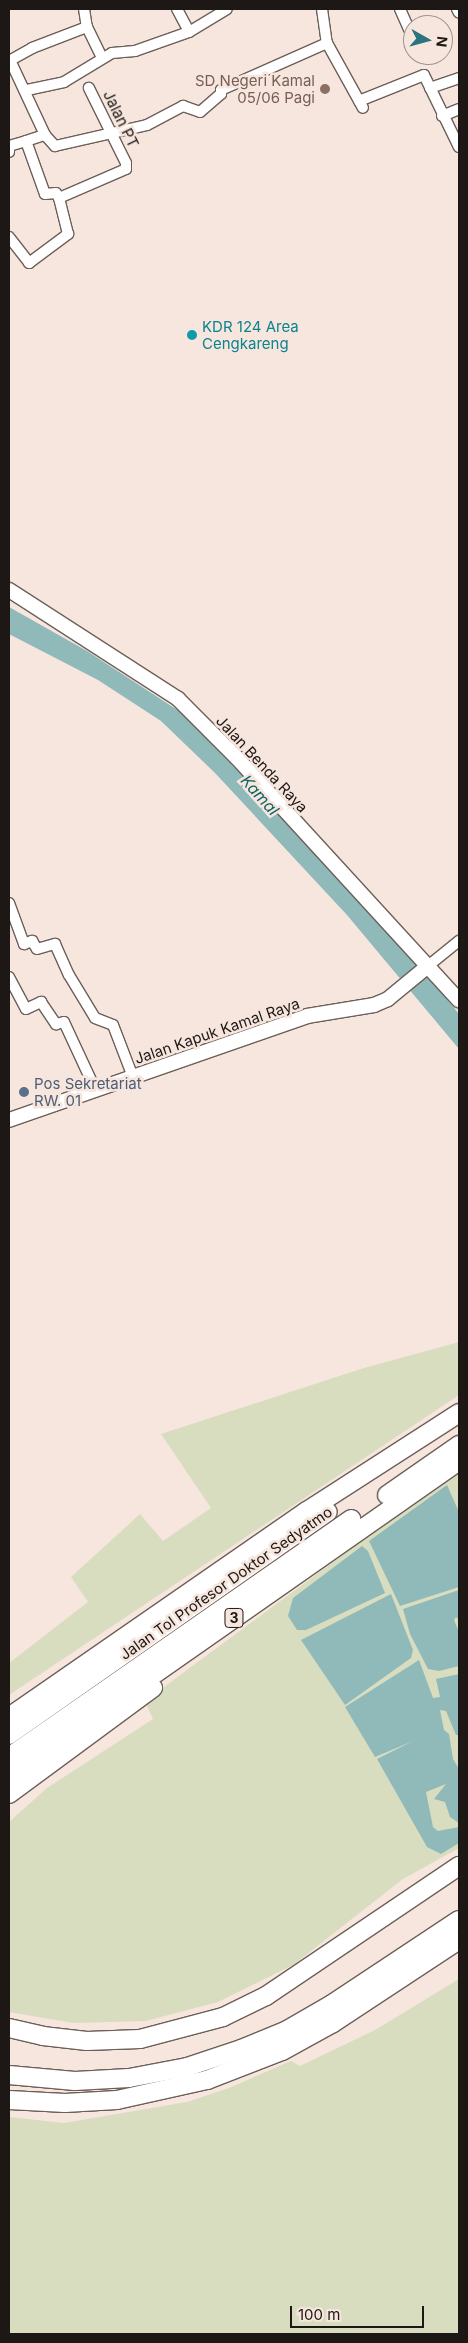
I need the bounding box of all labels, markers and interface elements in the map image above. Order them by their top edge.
north arrow [403,15,453,65]
text: N [433,35,451,48]
place label: SD Negeri Kamal 05/06 Pagi [195,71,315,106]
marker: SD Negeri Kamal 05/06 Pagi [319,83,331,95]
street label: Jalan PT [99,87,143,151]
place label: KDR 124 Area Cengkareng [202,317,299,352]
marker: KDR 124 Area Cengkareng [186,329,198,341]
street label: Jalan Benda Raya [212,712,312,816]
water label: Kamal [237,771,283,819]
street label: Jalan Kapuk Kamal Raya [132,994,302,1068]
place label: Pos Sekretariat RW. 01 [34,1074,142,1109]
marker: Pos Sekretariat RW. 01 [18,1086,30,1098]
street label: Jalan Tol Profesor Doktor Sedyatmo [116,1502,336,1664]
road number: 3 [224,1606,244,1630]
scale bar [293,2296,427,2328]
text: 100 m [298,2305,340,2324]

